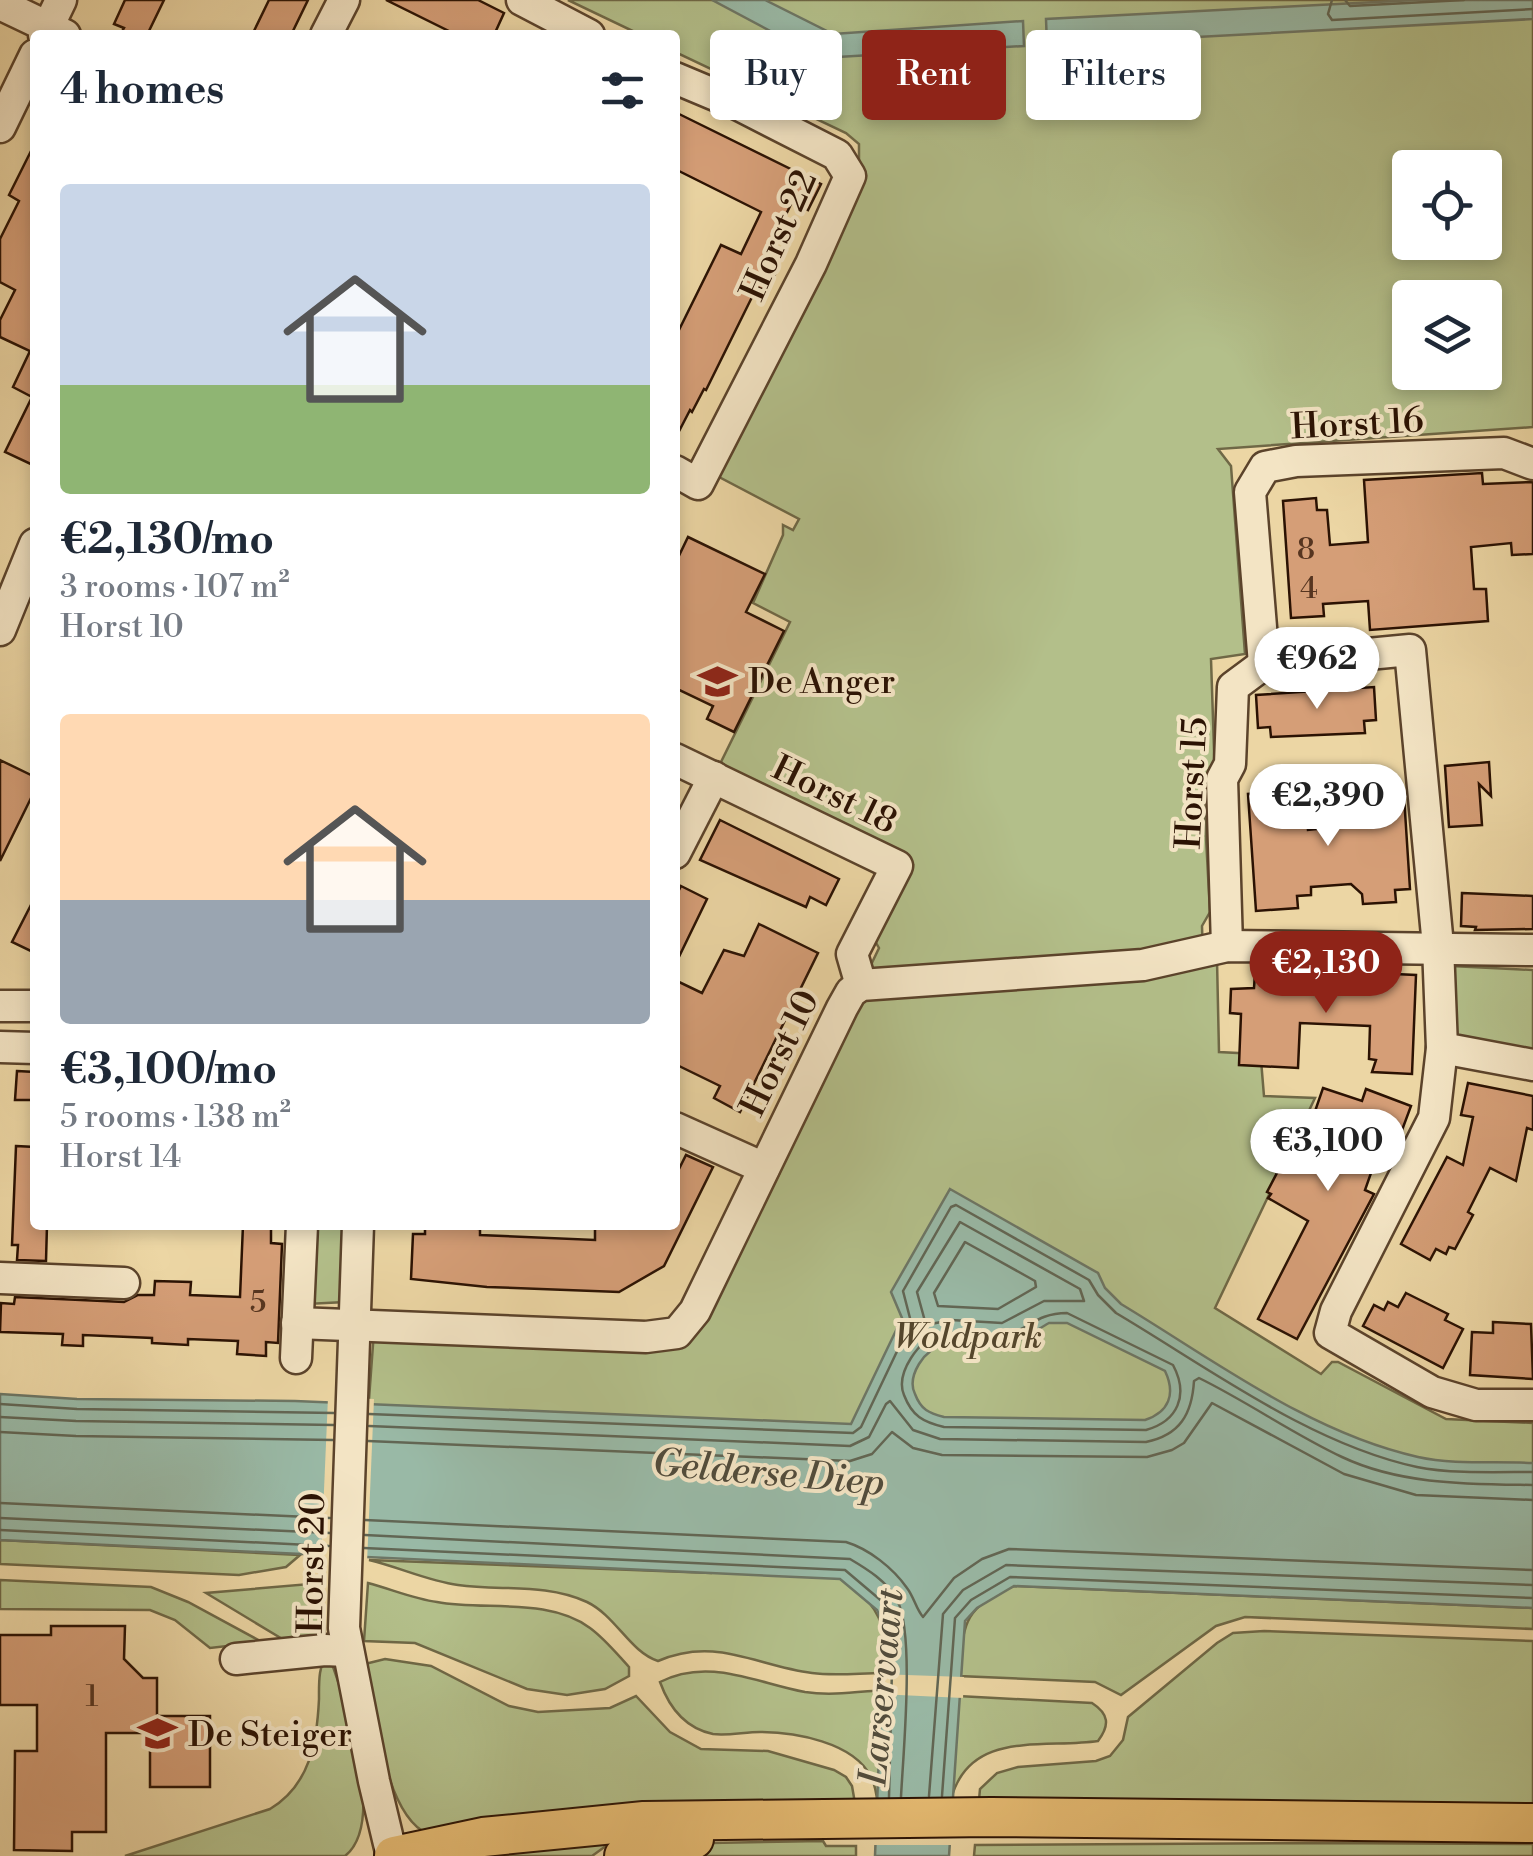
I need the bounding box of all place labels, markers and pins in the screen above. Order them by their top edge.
pin: €962 [1258,627,1376,712]
school or university icon: De Anger [697,660,739,702]
place label: De Anger [748,661,895,704]
pin: €2,390 [1247,764,1409,849]
pin: €2,130 [1245,931,1407,1016]
pin: €3,100 [1247,1109,1409,1194]
school or university icon: De Steiger [137,1713,179,1755]
place label: De Steiger [188,1714,352,1757]

